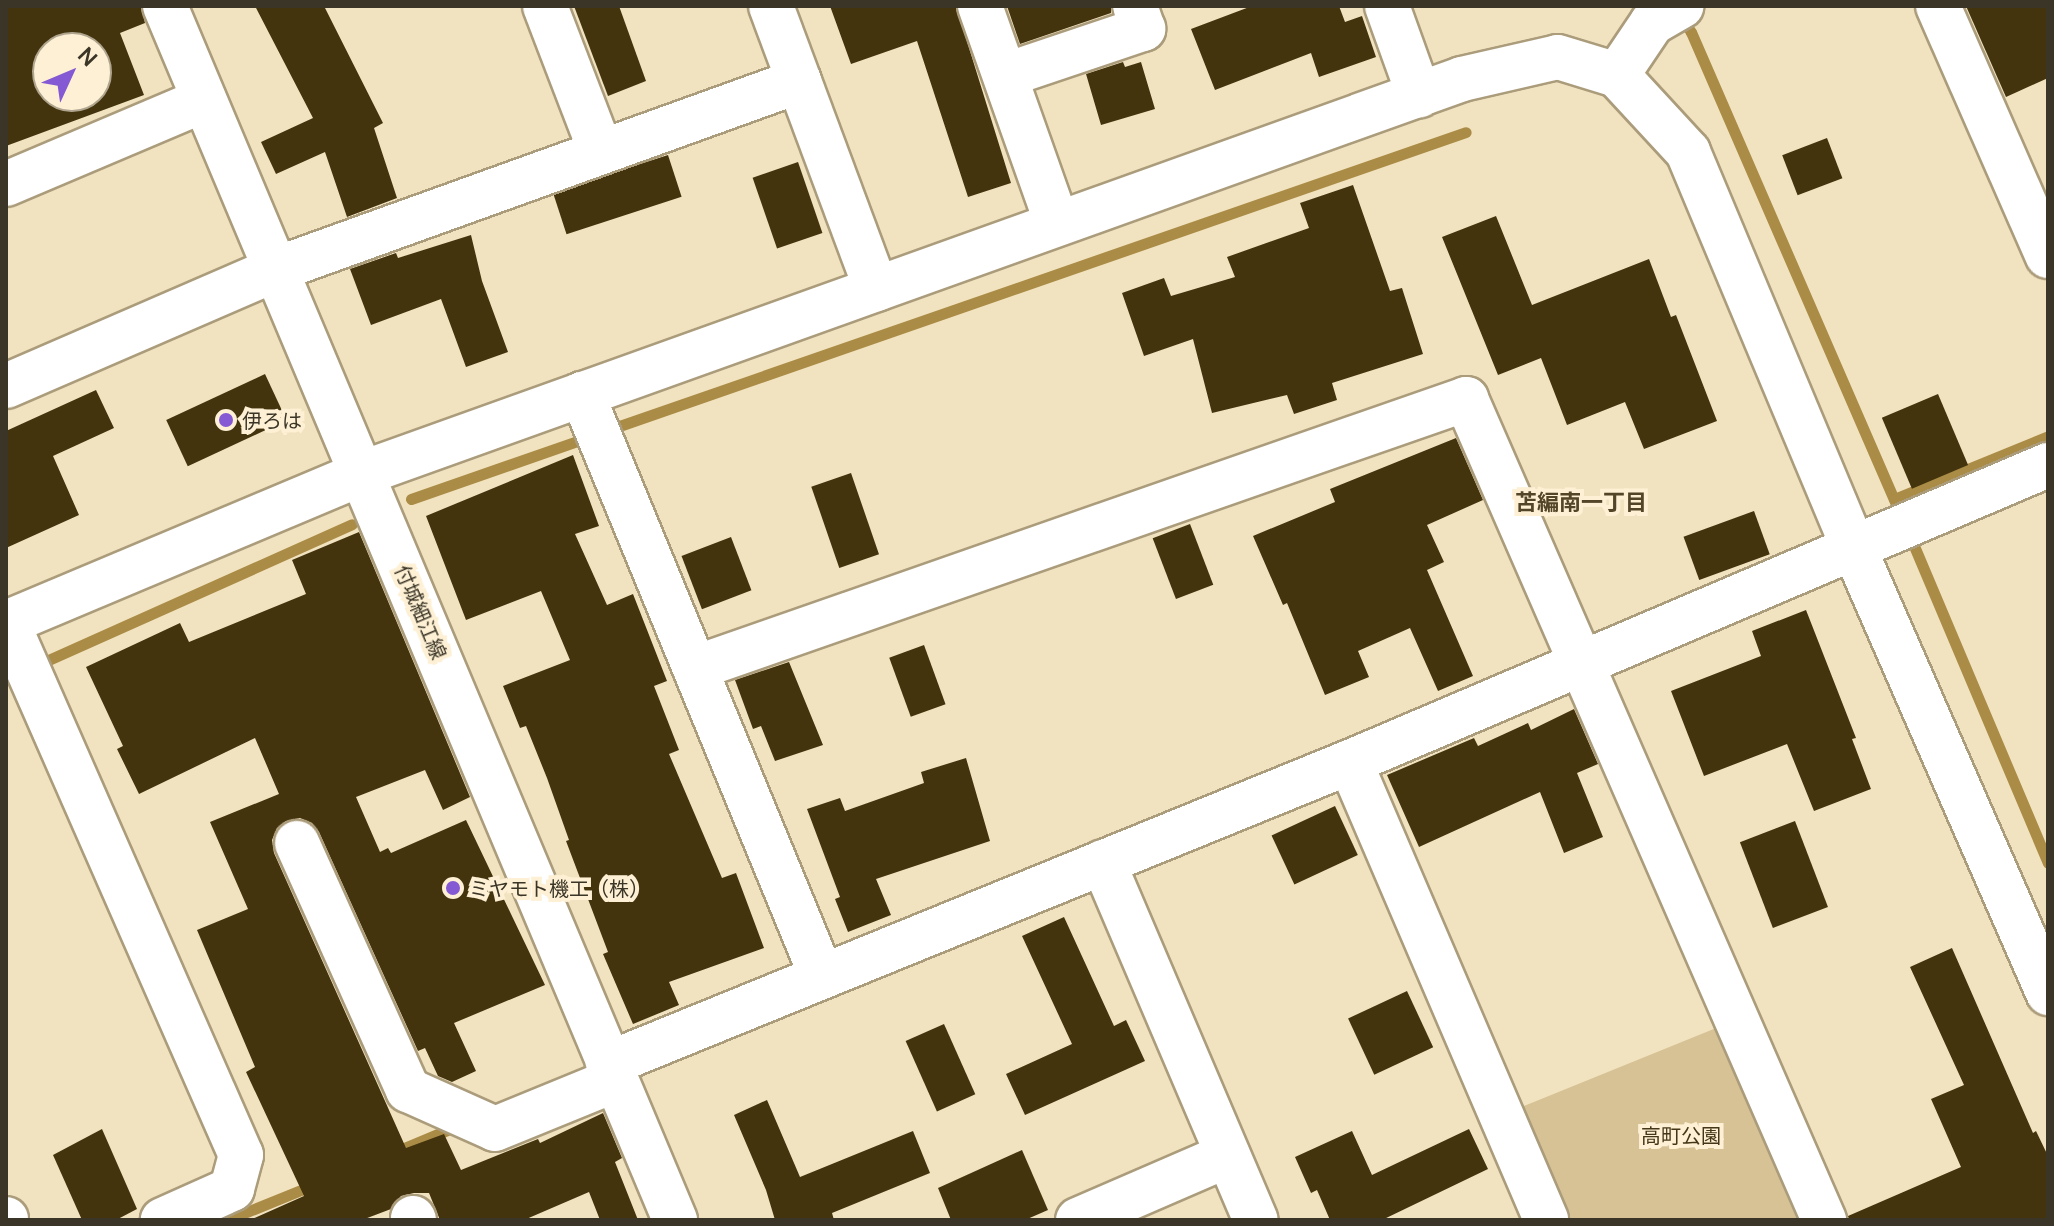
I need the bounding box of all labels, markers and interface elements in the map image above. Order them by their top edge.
north arrow [32,32,112,112]
text: N [72,41,104,73]
place label: 伊ろは [242,408,302,432]
marker: 伊ろは [217,411,235,429]
district label: 苫編南一丁目 [1515,490,1647,516]
street label: 付城細江線 [390,561,452,663]
place label: ミヤモト機工（株） [469,876,649,900]
marker: ミヤモト機工（株） [444,879,462,897]
park label: 高町公園 [1641,1123,1721,1147]

